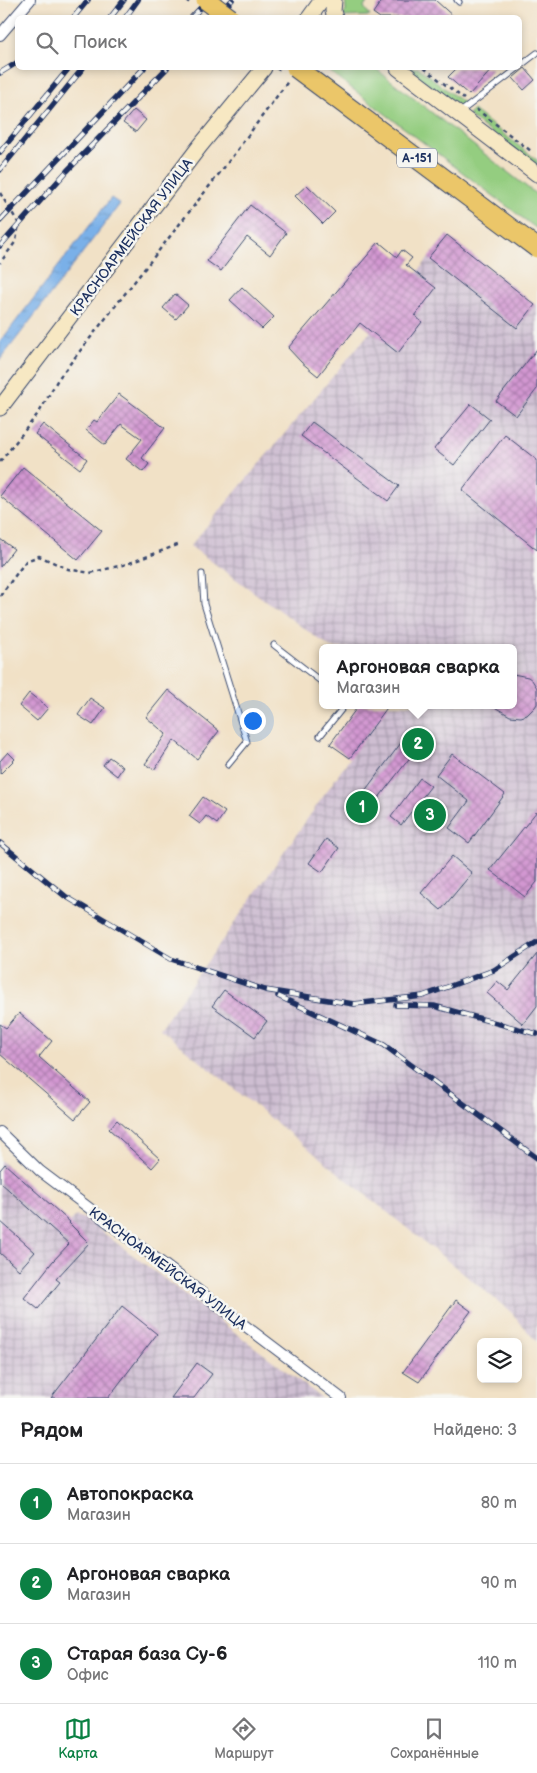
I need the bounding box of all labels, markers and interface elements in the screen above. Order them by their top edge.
search box [15,15,522,70]
icon: search [33,29,61,57]
text: Поиск [73,31,127,54]
road number: А-151 [397,148,437,168]
street label: КРАСНОАРМЕЙСКАЯ УЛИЦА [67,155,197,319]
popup [319,644,517,709]
text: Аргоновая сварка [337,656,499,679]
text: Магазин [337,679,400,698]
your location [240,708,266,734]
pin: 2 [402,725,434,763]
pin: 1 [346,788,378,826]
pin: 3 [414,796,446,834]
street label: КРАСНОАРМЕЙСКАЯ УЛИЦА [86,1204,250,1334]
map controls [477,1338,522,1383]
button: layers [477,1338,522,1383]
text: Рядом [20,1418,83,1443]
text: Найдено: 3 [433,1421,517,1440]
text: Автопокраска [67,1483,193,1506]
text: 1 [33,1494,39,1513]
text: 80 m [481,1494,517,1513]
text: Магазин [67,1506,131,1525]
text: Аргоновая сварка [67,1563,230,1586]
text: 2 [31,1574,41,1593]
text: 90 m [481,1574,517,1593]
text: Магазин [67,1586,131,1605]
text: Старая база Су-6 [67,1643,227,1666]
text: 3 [31,1654,41,1673]
text: 110 m [478,1654,517,1673]
text: Офис [67,1666,109,1685]
tab: Карта [58,1715,98,1762]
tab: Маршрут [214,1715,274,1762]
tab: Сохранённые [390,1715,479,1762]

